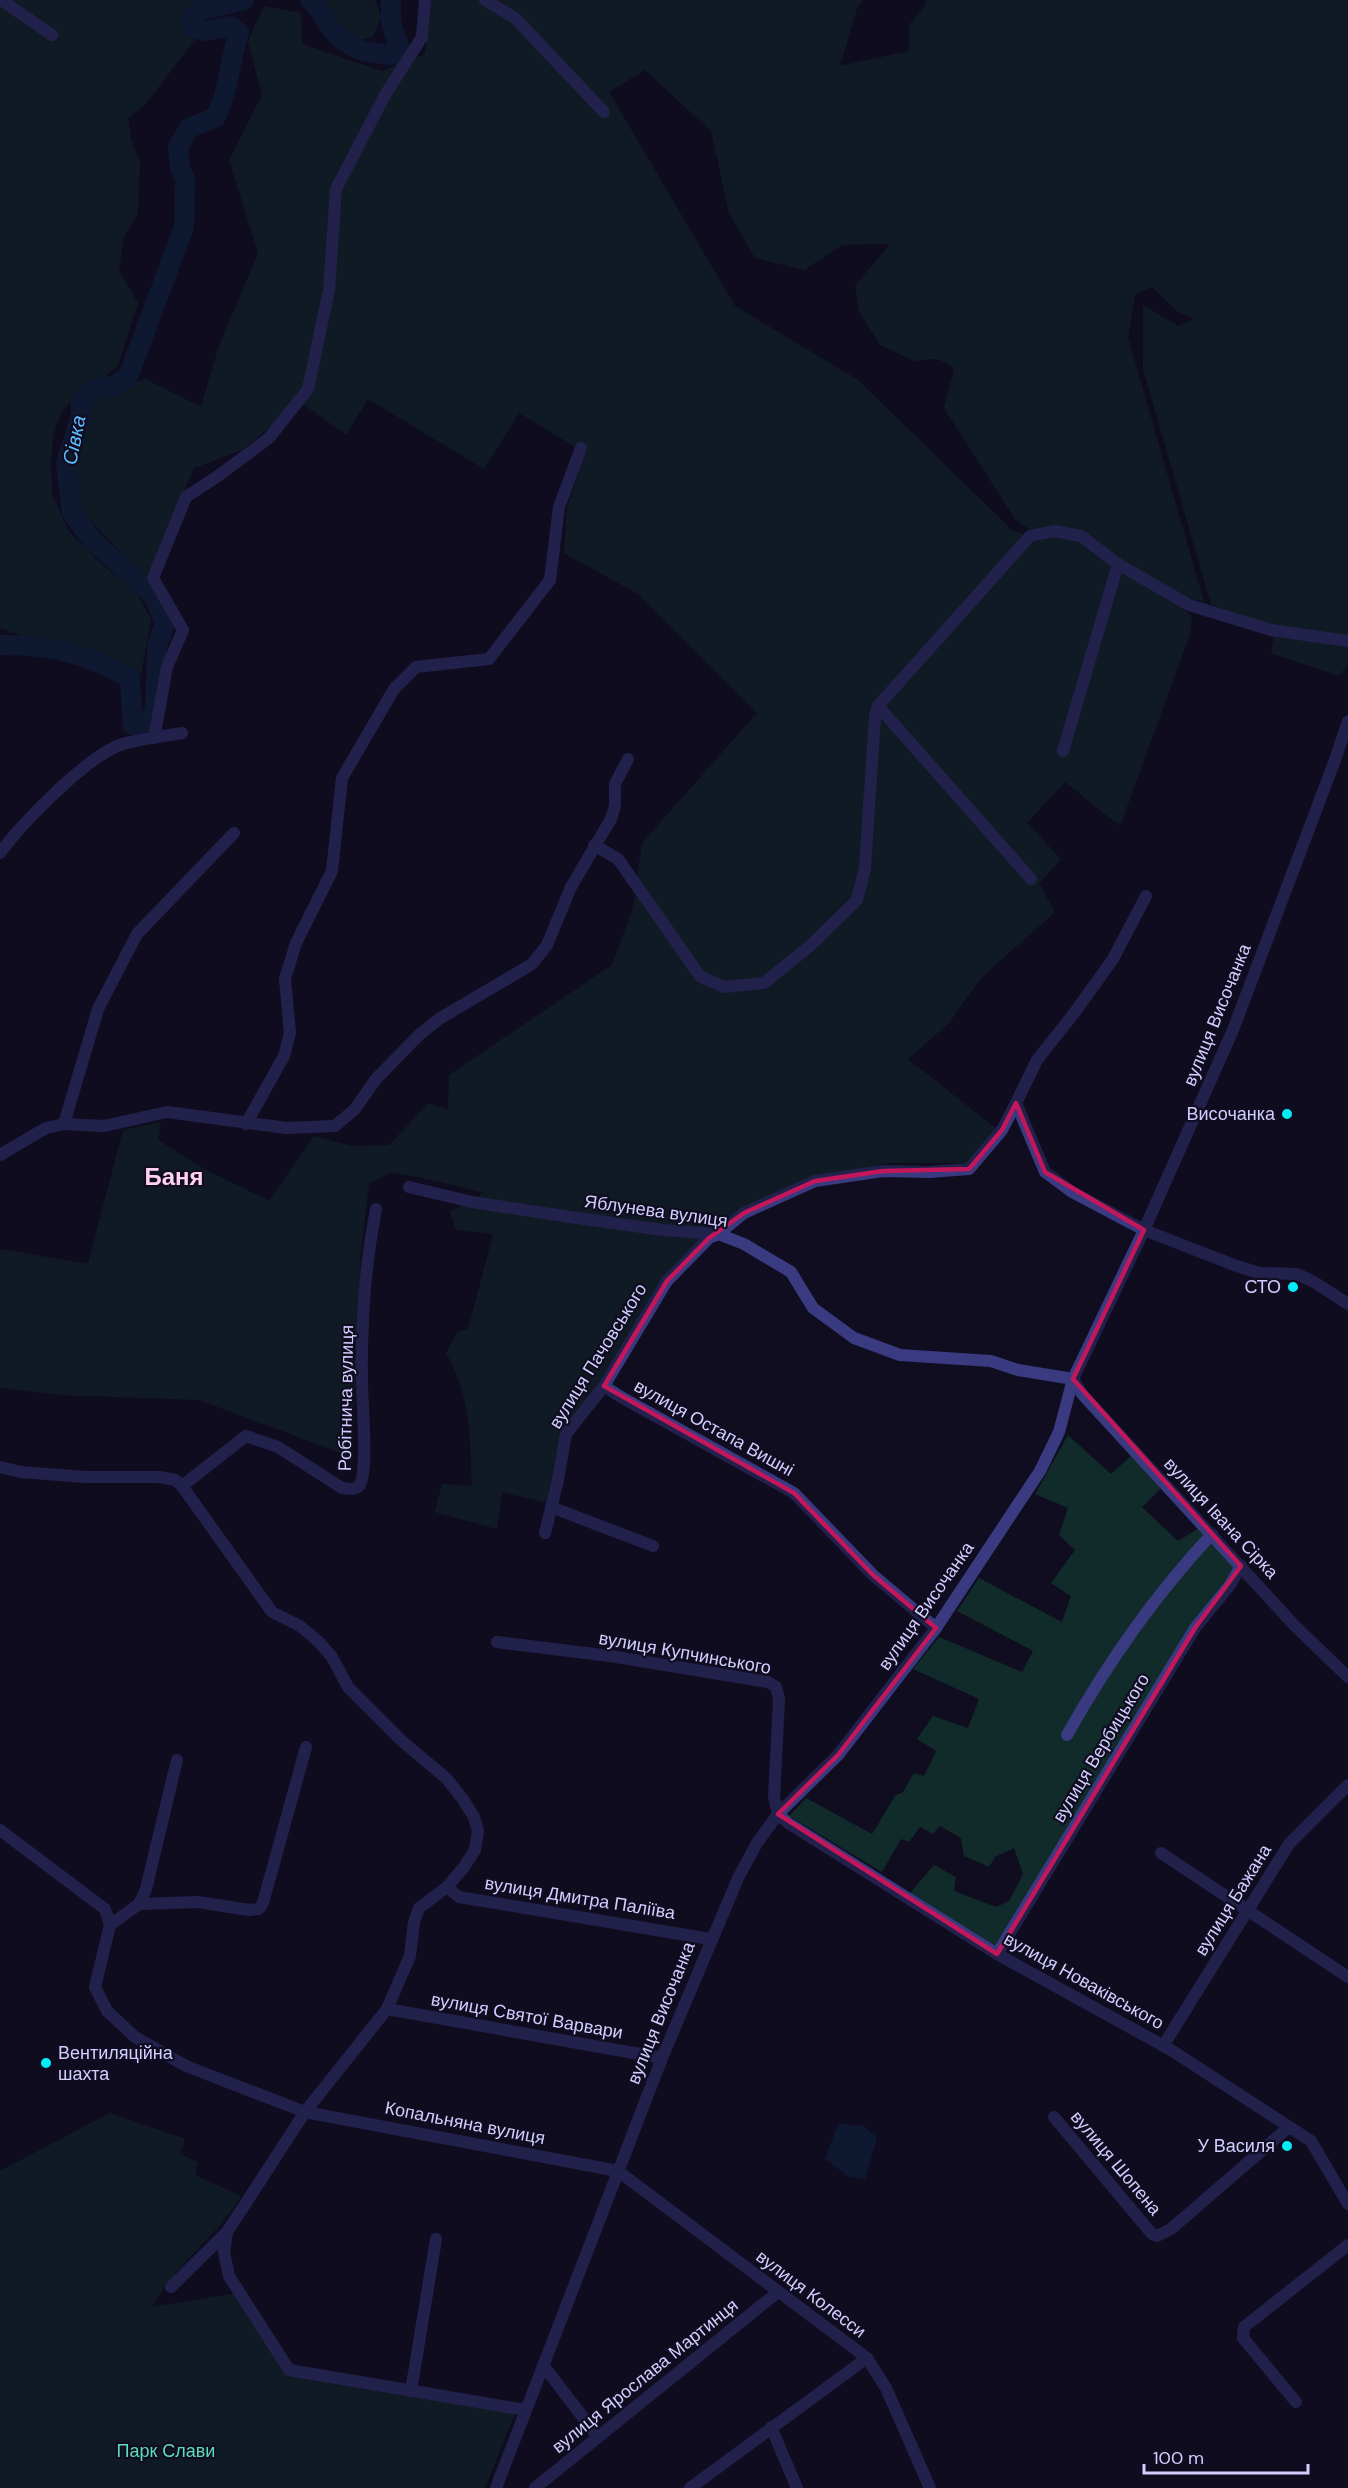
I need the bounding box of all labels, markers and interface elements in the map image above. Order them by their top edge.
water label: Сівка [56,413,92,467]
street label: вулиця Височанка [1177,939,1257,1090]
place label: Височанка [1187,1102,1276,1126]
marker: Височанка [1280,1107,1294,1121]
district label: Баня [144,1161,204,1192]
street label: Яблунева вулиця [583,1189,729,1233]
place label: СТО [1244,1275,1281,1299]
street label: вулиця Пачовського [544,1279,652,1433]
marker: СТО [1286,1280,1300,1294]
street label: Робітнича вулиця [333,1325,359,1471]
street label: вулиця Остапа Вишні [630,1374,798,1482]
street label: вулиця Івана Сірка [1158,1452,1284,1585]
street label: вулиця Височанка [873,1536,980,1675]
street label: вулиця Купчинського [597,1626,773,1680]
street label: вулиця Вербицького [1047,1669,1155,1827]
street label: вулиця Бажана [1189,1839,1277,1960]
street label: вулиця Дмитра Паліїва [483,1871,678,1925]
street label: вулиця Новаківського [1000,1927,1168,2035]
street label: вулиця Височанка [621,1937,701,2088]
street label: вулиця Святої Варвари [429,1987,625,2045]
place label: Вентиляційна шахта [58,2041,174,2086]
marker: Вентиляційна шахта [39,2056,53,2070]
street label: Копальняна вулиця [383,2096,547,2150]
street label: вулиця Шопена [1065,2106,1167,2221]
place label: У Василя [1197,2134,1275,2158]
marker: У Василя [1280,2139,1294,2153]
street label: вулиця Колесси [751,2245,871,2343]
street label: вулиця Ярослава Мартинця [547,2293,743,2459]
scale bar [1144,2437,1308,2475]
park label: Парк Слави [117,2439,215,2463]
text: 100 m [1153,2446,1204,2470]

